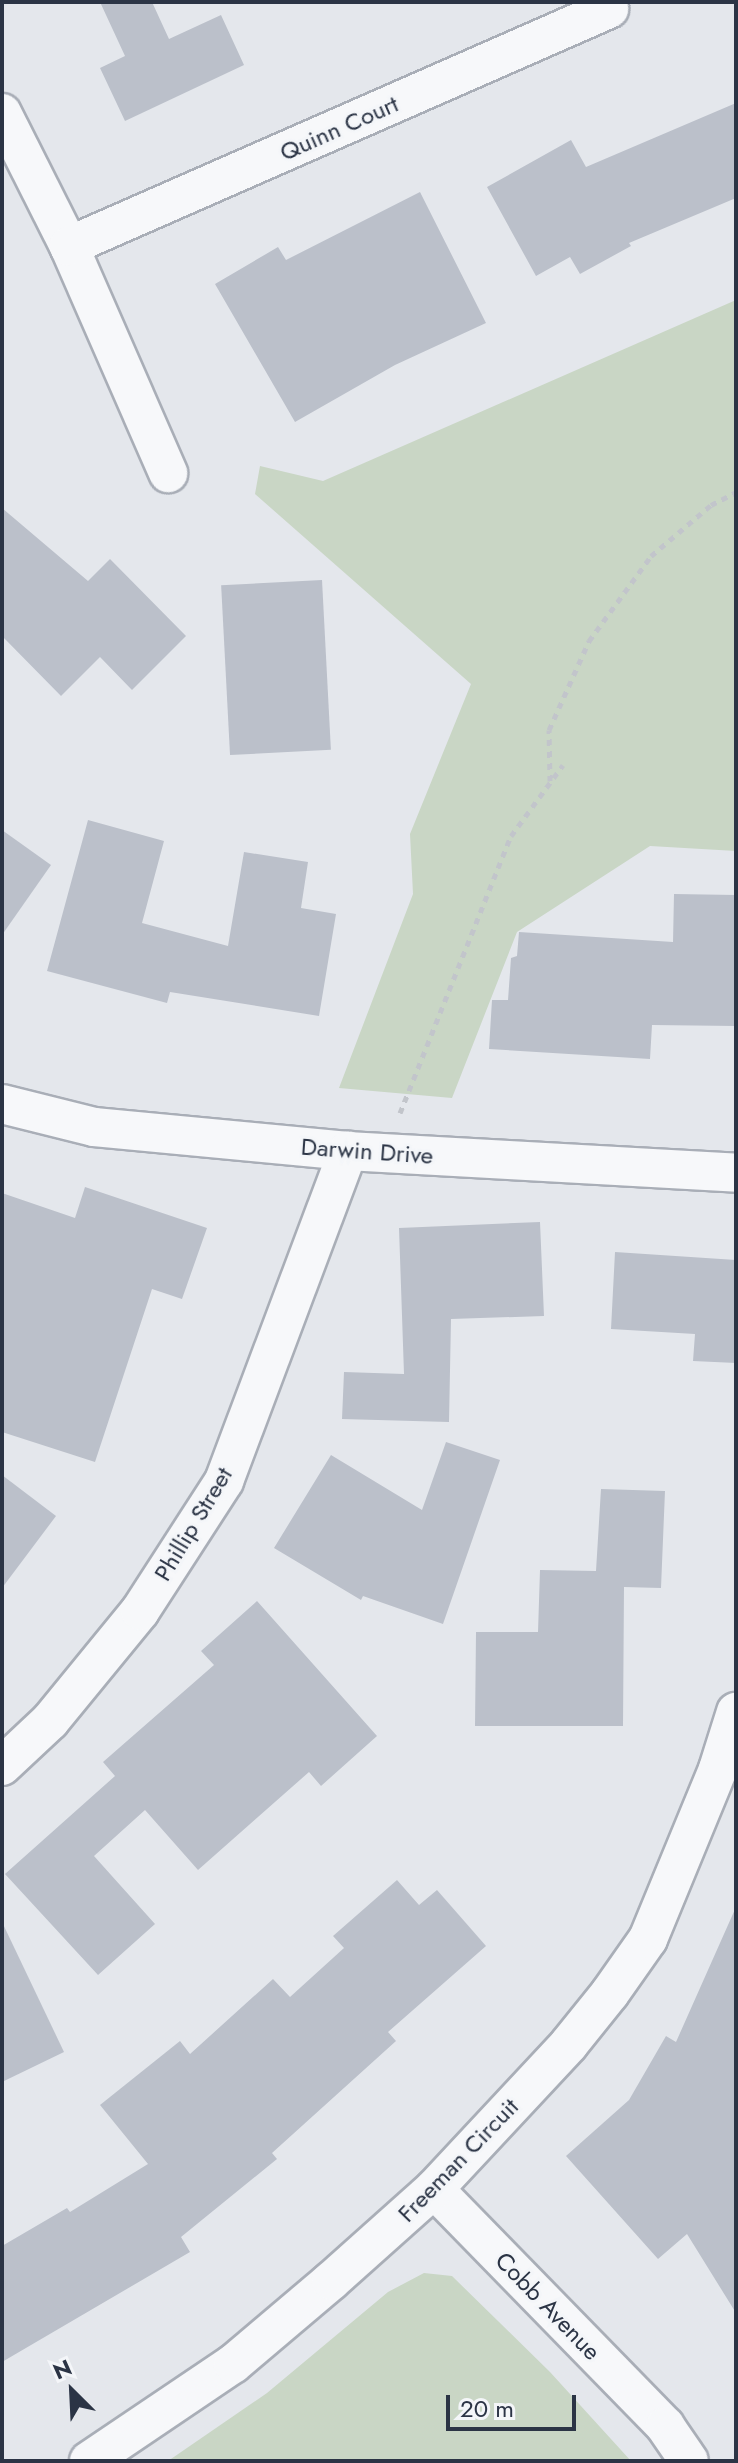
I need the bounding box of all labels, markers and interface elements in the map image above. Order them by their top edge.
street label: Quinn Court [275,89,403,167]
street label: Darwin Drive [300,1132,434,1170]
street label: Phillip Street [148,1462,238,1586]
street label: Freeman Circuit [392,2092,524,2228]
street label: Cobb Avenue [489,2246,607,2366]
north arrow [32,2351,112,2431]
text: N [48,2351,77,2387]
scale bar [450,2379,580,2429]
text: 20 m [460,2391,514,2426]

